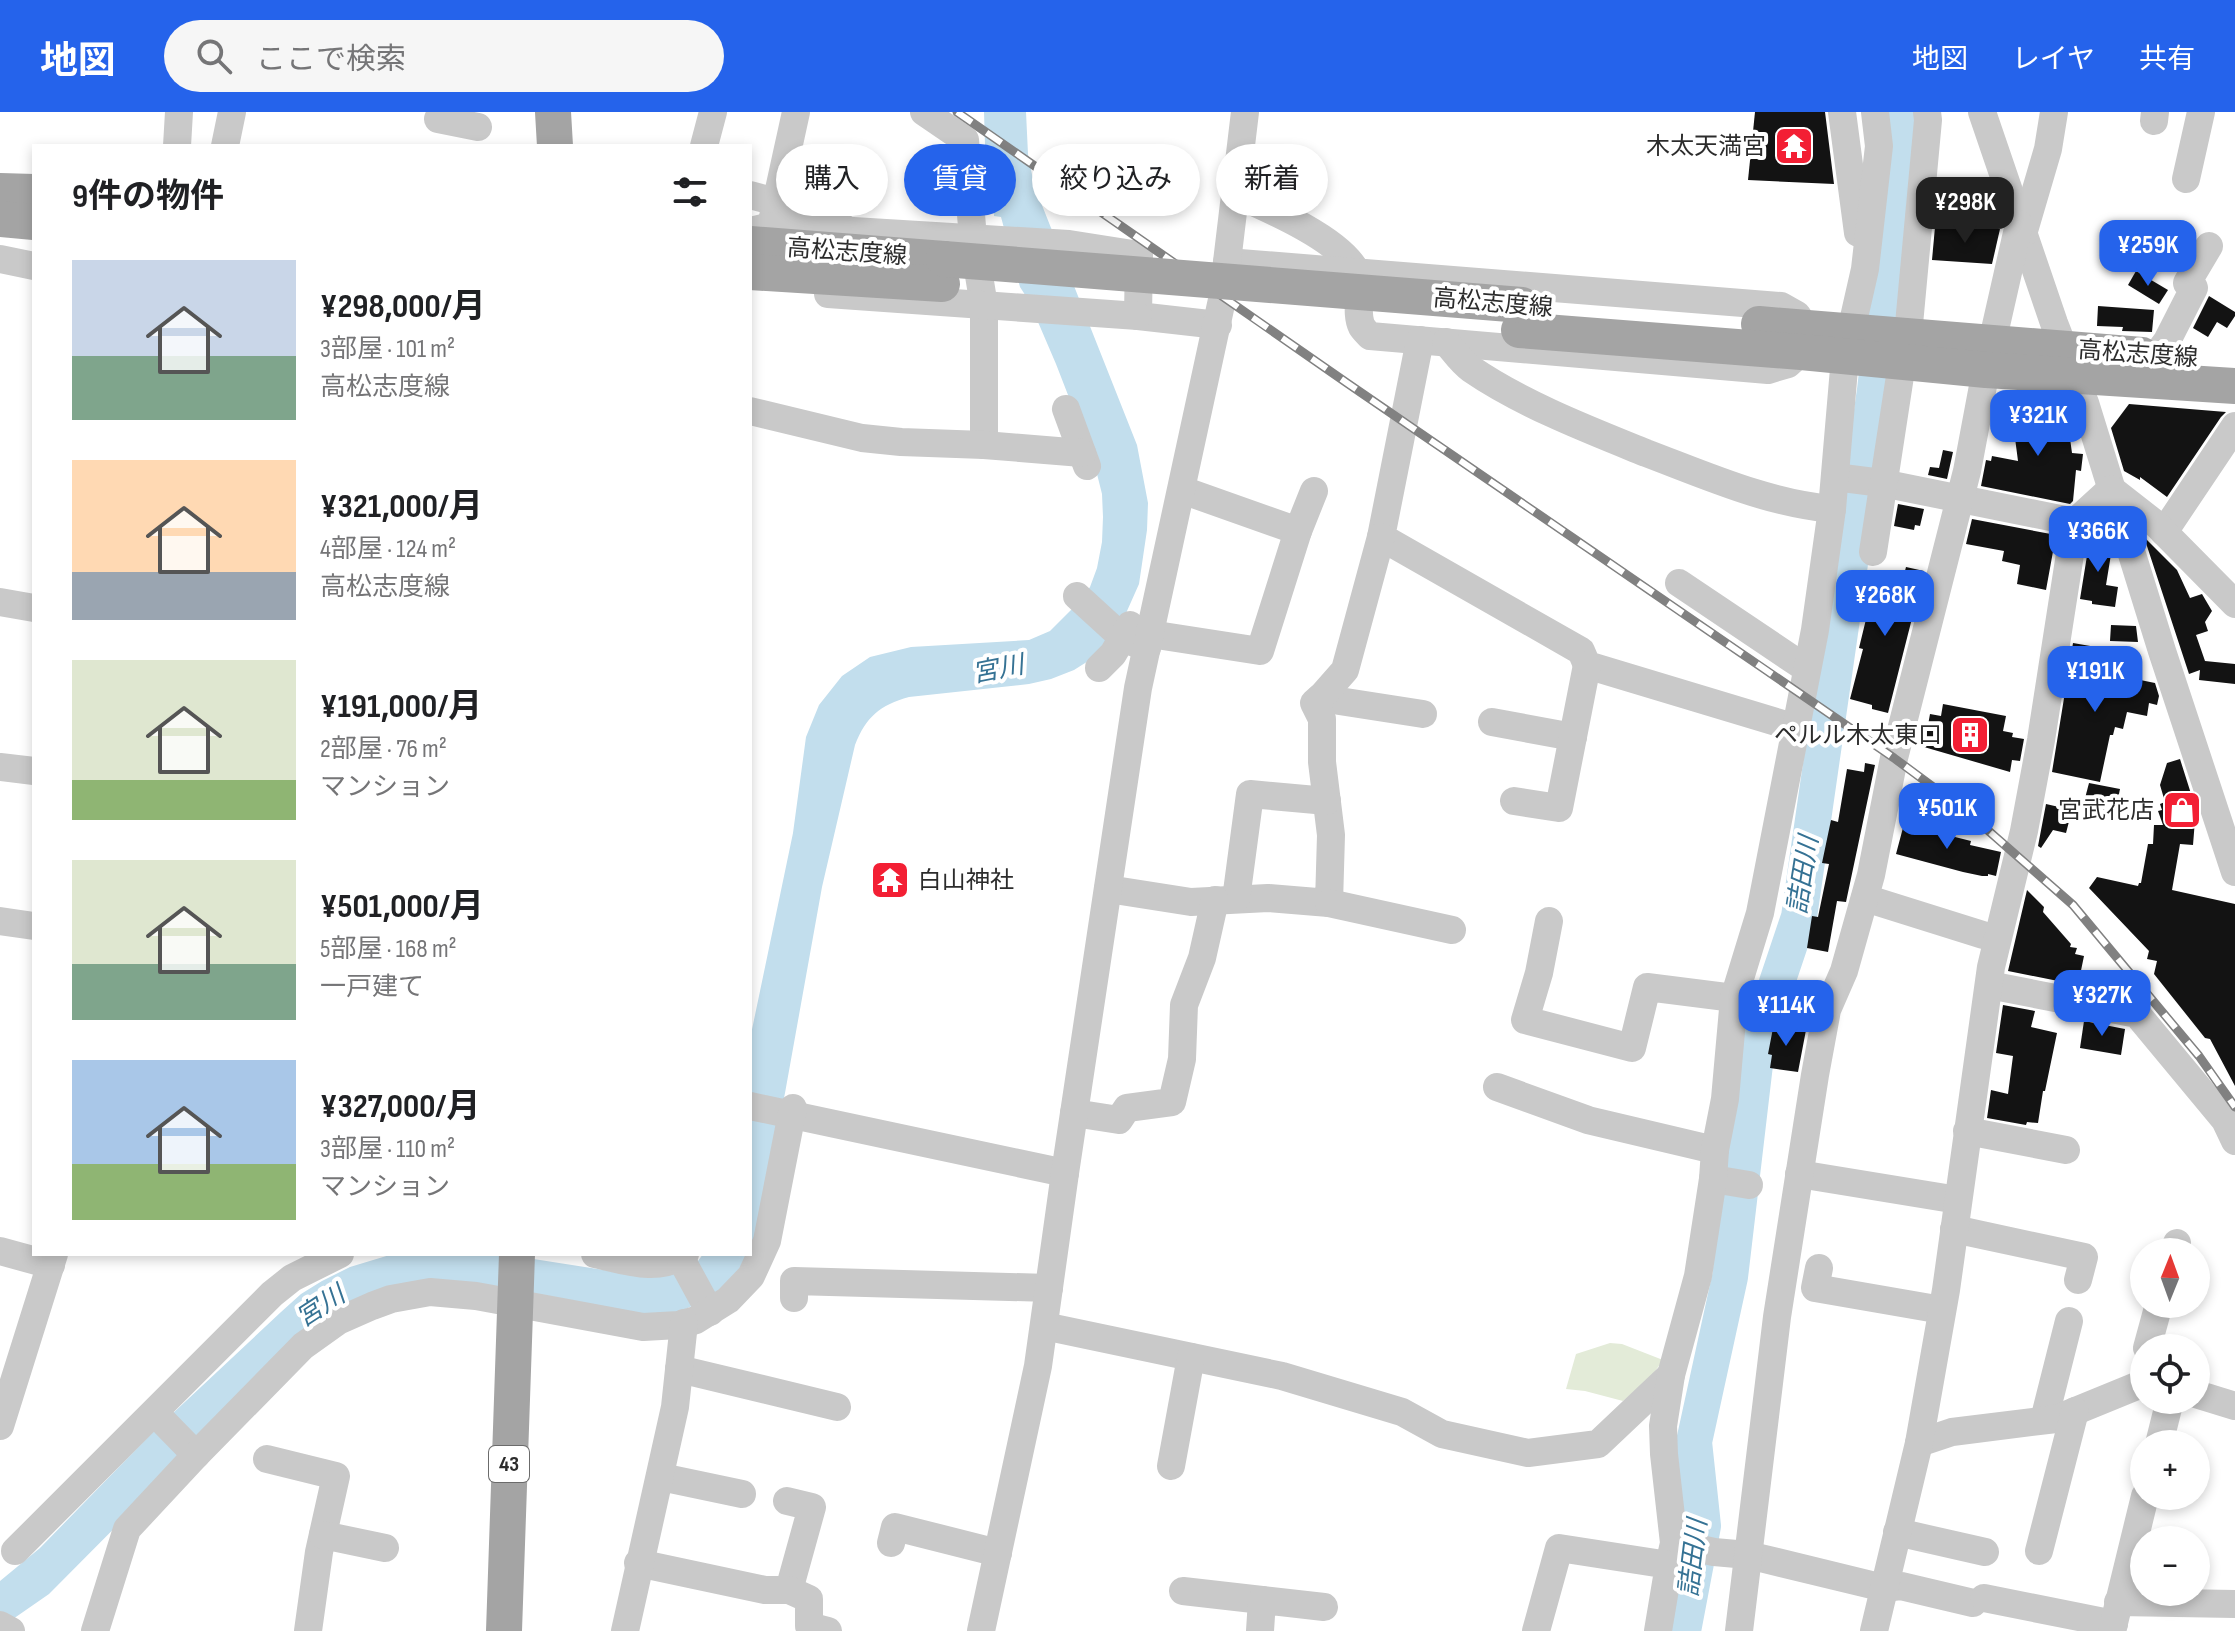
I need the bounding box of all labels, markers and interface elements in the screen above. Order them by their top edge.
search box [164,20,724,92]
icon: search [192,34,236,78]
text: 地図 [40,39,116,84]
text: ここで検索 [256,42,406,78]
text: 地図 [1912,43,1968,76]
text: レイヤ [2012,43,2095,76]
text: 共有 [2139,43,2195,76]
temple icon: 木太天満宮 [1773,125,1815,167]
place label: 木太天満宮 [1646,132,1766,161]
chip: 購入 [776,144,888,216]
chip: 賃貸 [904,144,1016,216]
chip: 絞り込み [1032,144,1200,216]
chip: 新着 [1216,144,1328,216]
icon: filters [668,170,712,214]
text: 9件の物件 [72,176,224,217]
pin: ¥298K [1909,177,2021,245]
text: ¥298K [1934,187,1996,218]
pin: ¥259K [2092,220,2204,288]
text: ¥259K [2117,230,2179,261]
street label: 高松志度線 [786,233,908,271]
street label: 高松志度線 [1432,283,1554,323]
text: ¥298,000/月 [320,286,486,327]
icon: home [136,292,232,388]
text: 3部屋 · 101 m² [320,334,455,365]
street label: 高松志度線 [2077,335,2199,373]
text: 高松志度線 [320,372,450,403]
pin: ¥321K [1982,390,2094,458]
text: ¥321K [2008,400,2068,431]
text: ¥321,000/月 [320,486,483,527]
icon: home [136,492,232,588]
pin: ¥366K [2042,506,2154,574]
text: ¥366K [2067,516,2129,547]
text: 4部屋 · 124 m² [320,534,456,565]
pin: ¥268K [1829,570,1941,638]
text: 高松志度線 [320,572,450,603]
text: ¥268K [1854,580,1916,611]
pin: ¥191K [2039,646,2151,714]
water label: 宮川 [970,649,1029,690]
text: ¥191K [2065,656,2125,687]
text: ¥191,000/月 [320,686,482,727]
icon: home [136,692,232,788]
building icon: ペルル木太東口 [1949,714,1991,756]
place label: ペルル木太東口 [1774,721,1942,750]
text: 2部屋 · 76 m² [320,734,447,765]
text: マンション [320,772,450,803]
pin: ¥501K [1891,783,2003,851]
shop icon: 宮武花店 [2161,789,2203,831]
text: ¥501K [1917,793,1977,824]
place label: 宮武花店 [2058,796,2154,825]
water label: 詰田川 [1783,831,1826,916]
temple icon: 白山神社 [869,859,911,901]
place label: 白山神社 [918,866,1014,895]
text: ¥501,000/月 [320,886,484,927]
icon: home [136,892,232,988]
text: 5部屋 · 168 m² [320,934,457,965]
pin: ¥327K [2046,970,2158,1038]
text: 一戸建て [320,972,424,1003]
pin: ¥114K [1730,980,1842,1048]
text: ¥327K [2072,980,2132,1011]
text: ¥114K [1757,990,1815,1021]
text: ¥327,000/月 [320,1086,481,1127]
icon: home [136,1092,232,1188]
text: 3部屋 · 110 m² [320,1134,455,1165]
text: マンション [320,1172,450,1203]
north arrow [2130,1238,2210,1318]
map controls [2130,1238,2210,1606]
water label: 宮川 [291,1278,354,1334]
button: locate [2130,1334,2210,1414]
button: + [2130,1430,2210,1510]
road number: 43 [489,1446,529,1482]
water label: 詰田川 [1674,1514,1715,1599]
button: − [2130,1526,2210,1606]

